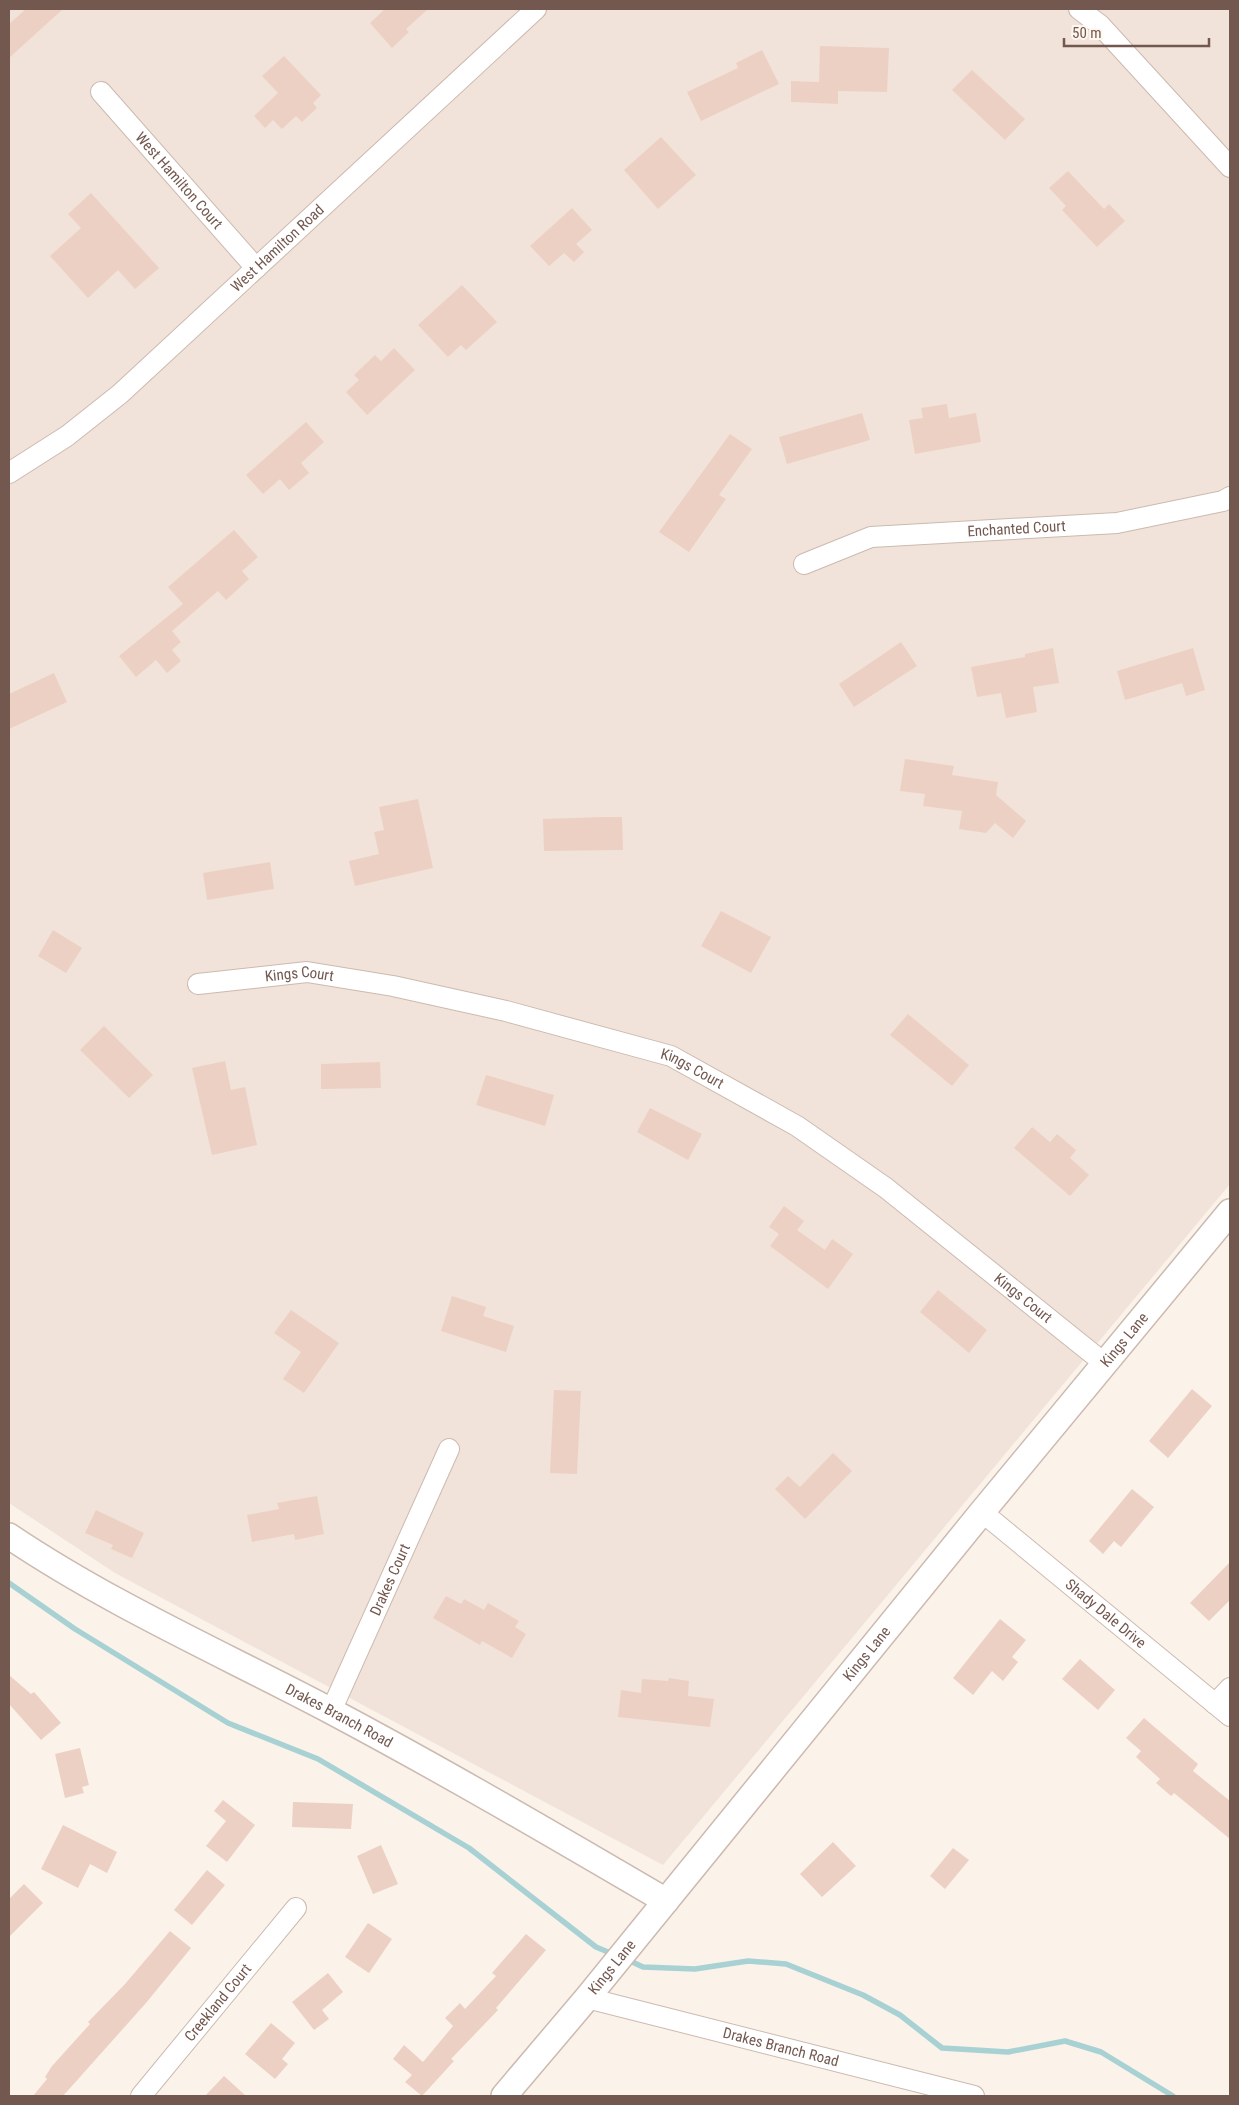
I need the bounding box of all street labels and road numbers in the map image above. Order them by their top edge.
street label: West Hamilton Court [132,128,226,233]
street label: West Hamilton Road [227,201,328,296]
street label: Enchanted Court [967,517,1066,541]
street label: Kings Court [264,963,335,986]
street label: Kings Court [659,1045,727,1093]
street label: Kings Court [990,1269,1056,1327]
street label: Kings Lane [1097,1309,1152,1371]
street label: Drakes Court [366,1541,414,1618]
street label: Shady Dale Drive [1062,1575,1150,1652]
street label: Kings Lane [839,1623,894,1685]
street label: Drakes Branch Road [282,1680,396,1751]
street label: Kings Lane [584,1936,640,1998]
street label: Creekland Court [181,1960,255,2045]
street label: Drakes Branch Road [721,2024,841,2070]

